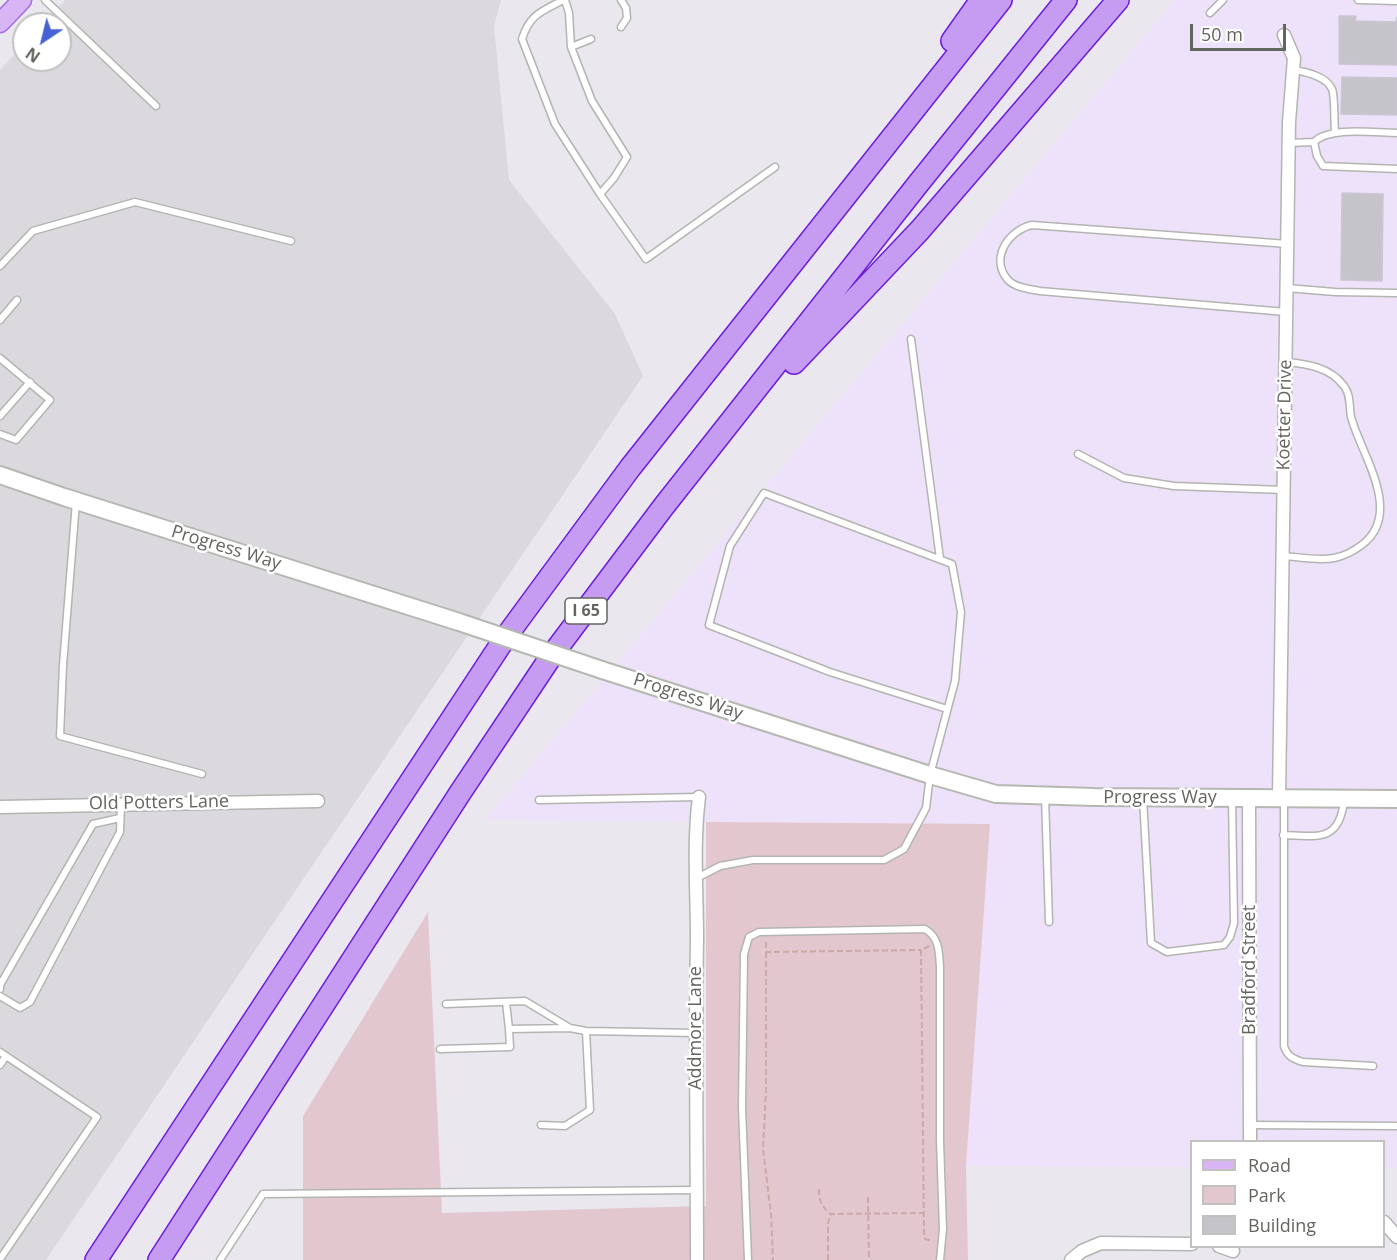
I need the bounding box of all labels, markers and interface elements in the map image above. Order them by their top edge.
north arrow [12,12,72,72]
scale bar [1193,12,1289,50]
text: 50 m [1201,22,1243,46]
text: N [21,42,44,68]
street label: Koetter Drive [1273,359,1297,471]
street label: Progress Way [168,521,284,575]
road number: I 65 [565,598,607,624]
street label: Progress Way [631,669,745,725]
street label: Progress Way [1103,787,1217,809]
street label: Old Potters Lane [89,791,229,815]
street label: Bradford Street [1239,905,1261,1035]
street label: Addmore Lane [685,966,707,1090]
legend [1190,1140,1385,1248]
text: Road [1248,1153,1291,1177]
text: Park [1248,1183,1286,1207]
text: Building [1248,1213,1316,1237]

